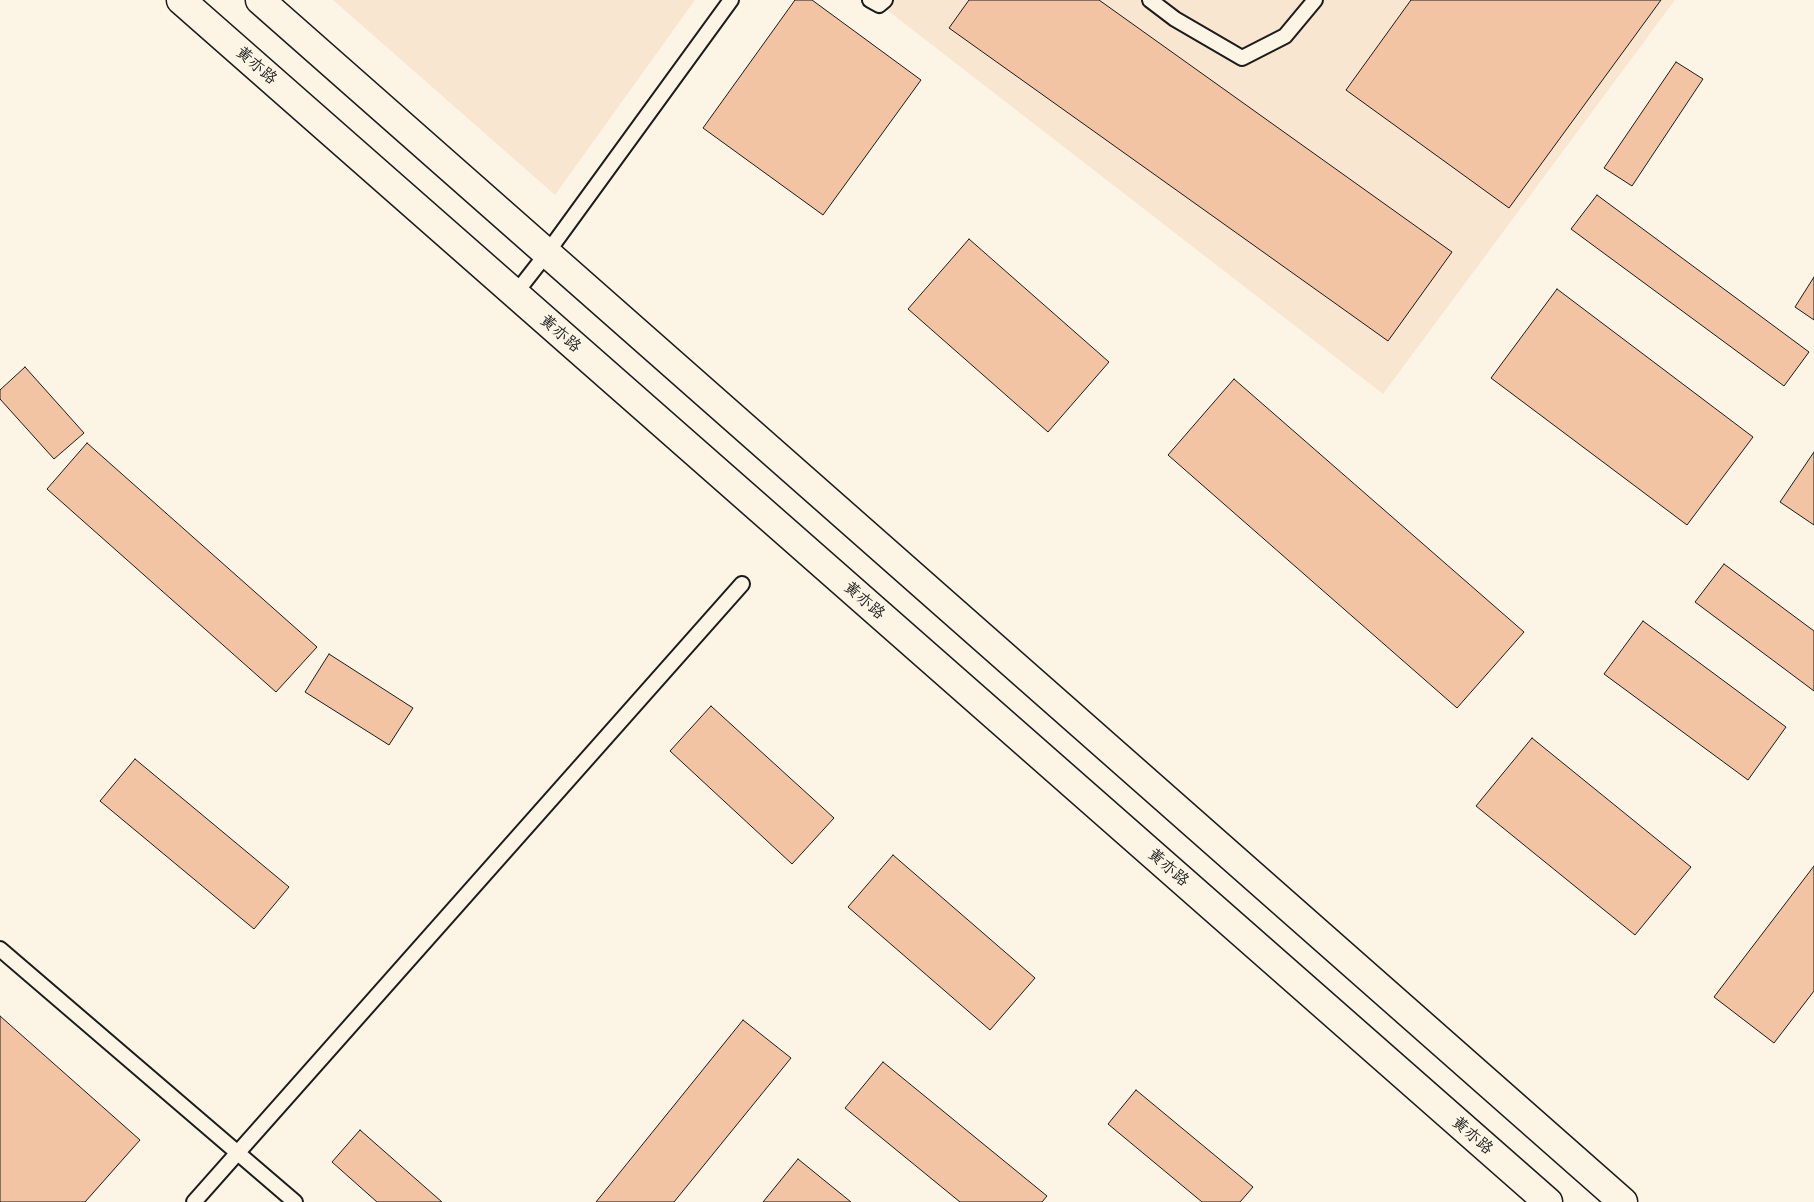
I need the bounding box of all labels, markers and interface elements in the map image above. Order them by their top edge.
street label: 黄亦路 [232,43,280,89]
street label: 黄亦路 [536,311,584,357]
street label: 黄亦路 [840,578,888,624]
street label: 黄亦路 [1144,845,1192,891]
street label: 黄亦路 [1448,1113,1496,1159]

